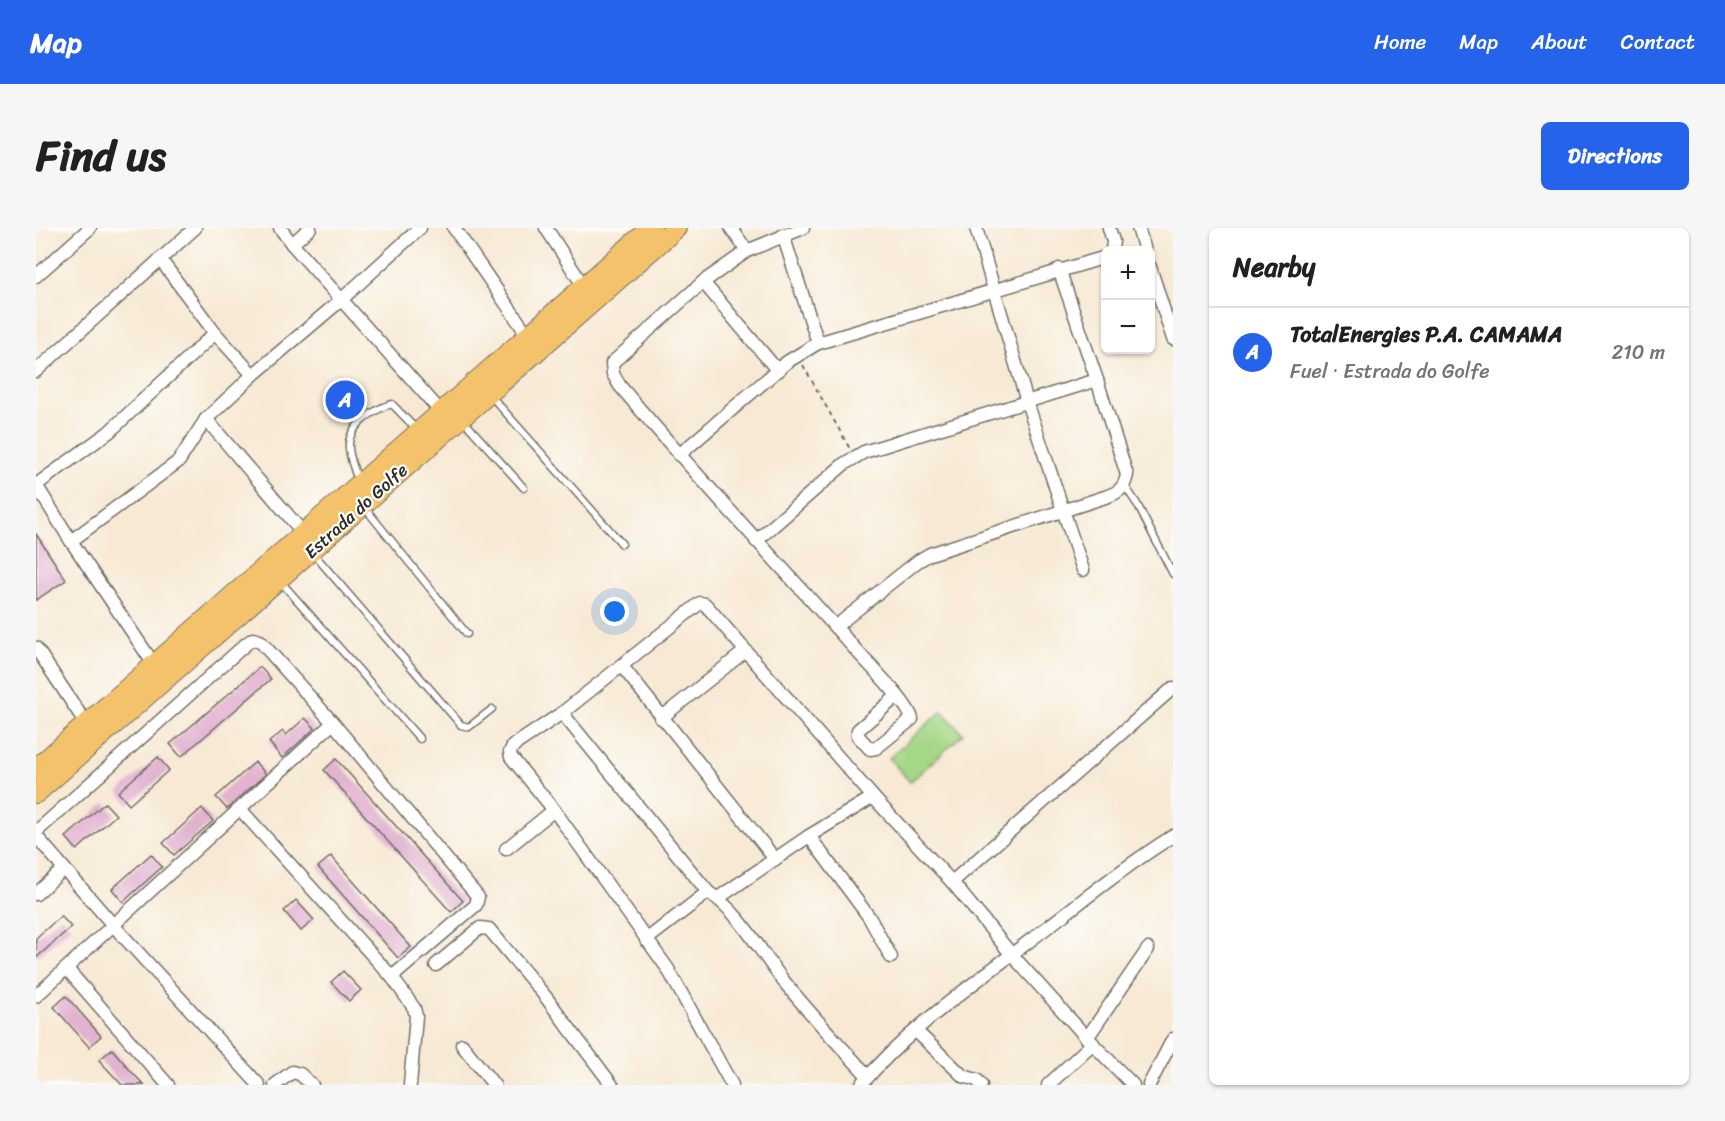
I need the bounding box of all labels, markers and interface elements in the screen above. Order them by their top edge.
text: Map [30,18,82,67]
text: Home [1374,23,1426,61]
text: Map [1459,23,1498,61]
text: About [1531,23,1588,61]
text: Contact [1621,23,1695,61]
text: Find us [36,119,166,193]
button: Directions [1541,122,1689,190]
text: Nearby [1233,244,1315,290]
map controls [1101,246,1155,354]
button: + [1101,246,1155,300]
button: − [1101,300,1155,354]
text: TotalEnergies P.A. CAMAMA [1290,315,1562,354]
text: A [1246,335,1259,370]
text: 210 m [1612,335,1665,370]
text: Fuel · Estrada do Golfe [1290,354,1490,389]
pin: A [326,378,364,423]
street label: Estrada do Golfe [296,455,416,567]
your location [600,597,629,626]

